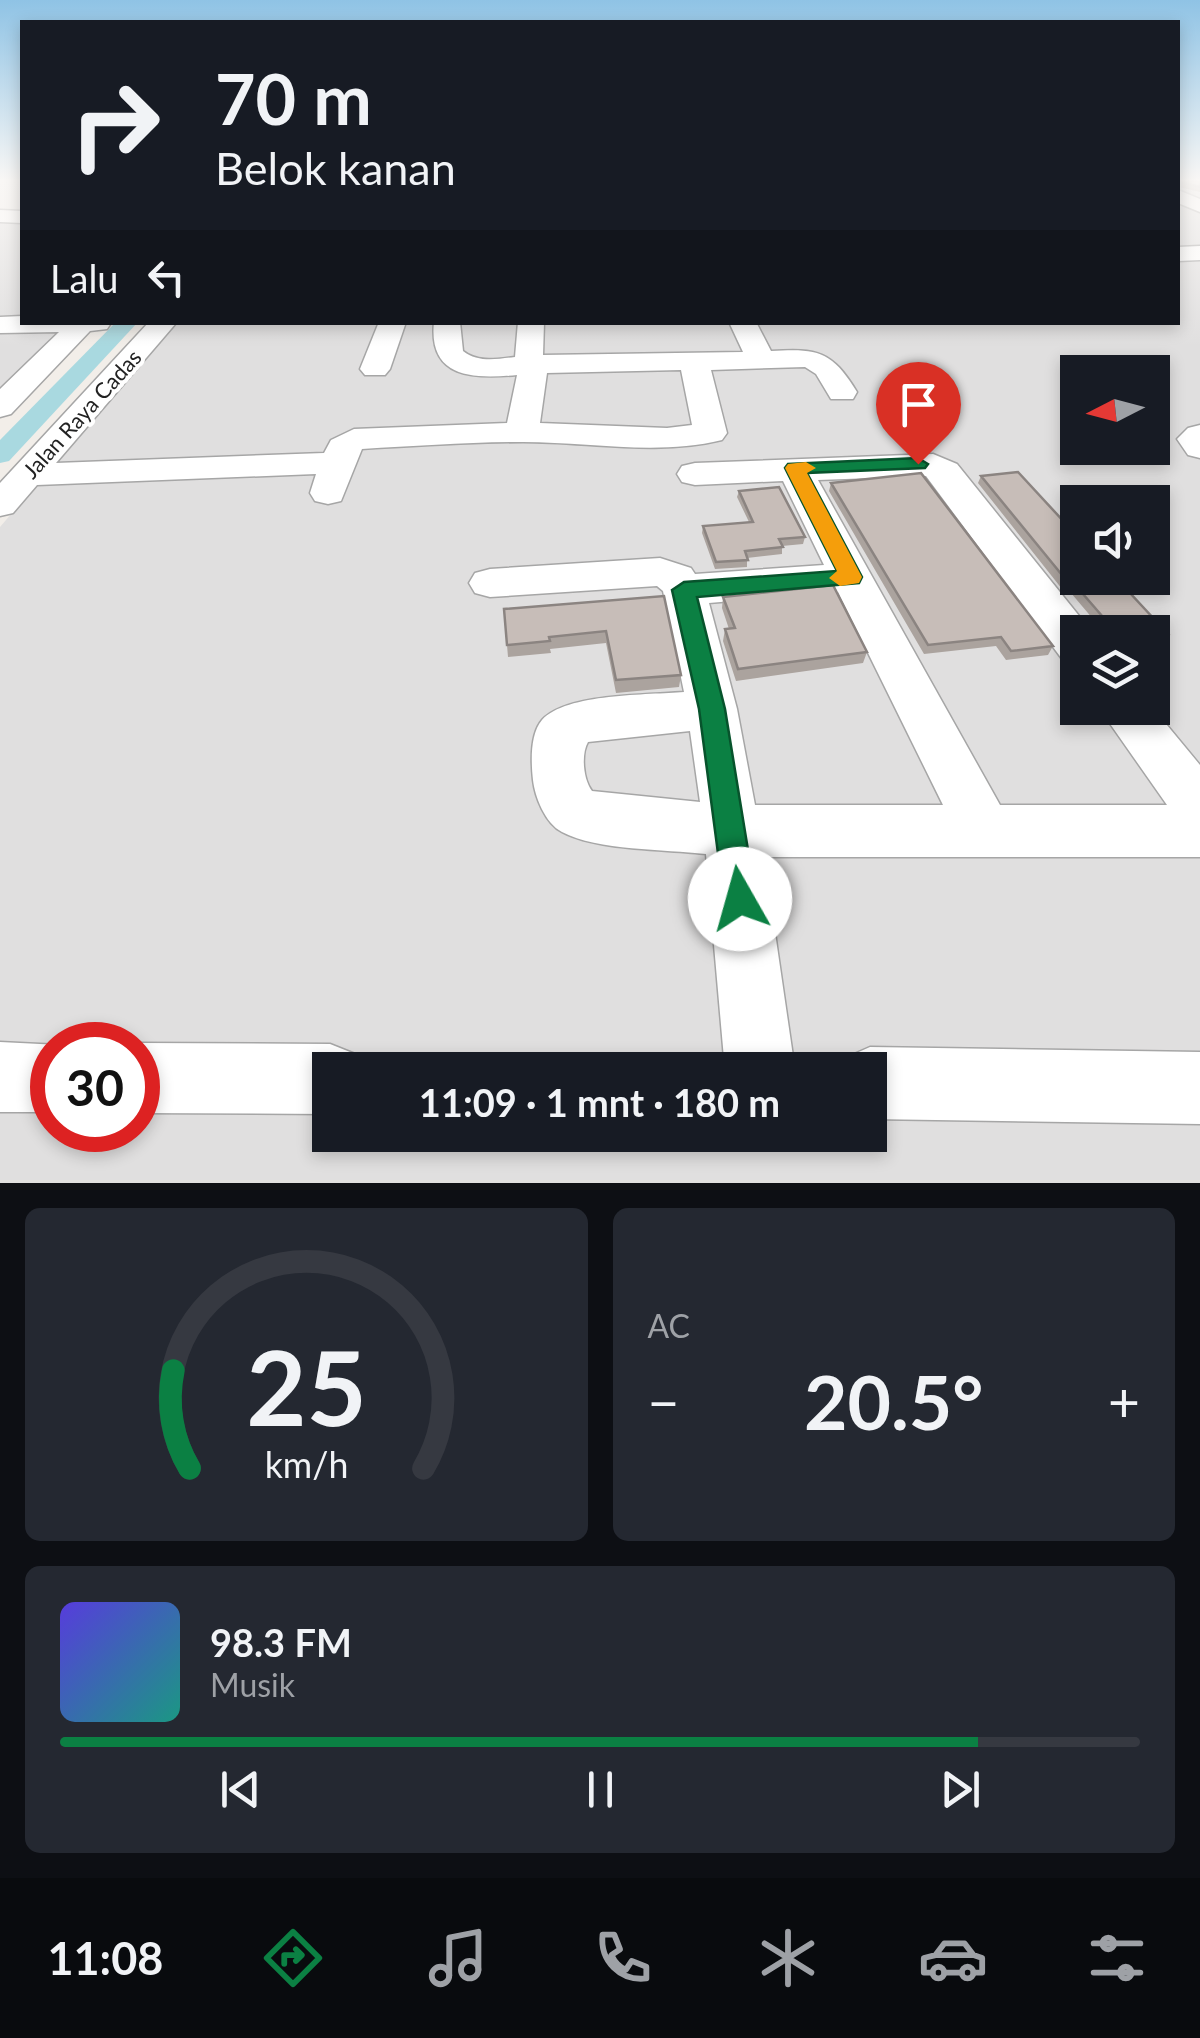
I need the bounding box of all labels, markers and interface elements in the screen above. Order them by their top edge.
text: 70 m [215,56,372,140]
icon: right [50,60,180,190]
text: Belok kanan [215,141,456,195]
icon: left [139,250,194,305]
text: Lalu [50,255,119,301]
street label: Jalan Raya Cadas [17,344,147,484]
north arrow [1060,355,1170,465]
map controls [1060,355,1170,725]
pin [876,362,961,465]
icon: arrive [891,377,946,432]
button: sound [1060,485,1170,595]
button: layers [1060,615,1170,725]
position arrow [688,847,792,951]
speed limit sign: 30 [30,1022,160,1152]
text: 11:09 · 1 mnt · 180 m [419,1079,780,1125]
text: AC [648,1306,690,1345]
text: 25 [246,1323,367,1448]
text: 20.5° [804,1356,983,1446]
text: − [648,1368,679,1434]
text: + [1108,1368,1140,1434]
text: km/h [264,1443,348,1486]
text: 98.3 FM [210,1619,352,1665]
text: Musik [210,1665,295,1704]
icon: previous [213,1762,268,1817]
icon: pause [573,1762,628,1817]
icon: next [933,1762,988,1817]
icon: directions [258,1923,328,1993]
icon: music [423,1923,493,1993]
icon: phone [588,1923,658,1993]
icon: climate [753,1923,823,1993]
icon: car [918,1923,988,1993]
icon: filters [1082,1923,1152,1993]
text: 11:08 [47,1931,163,1985]

